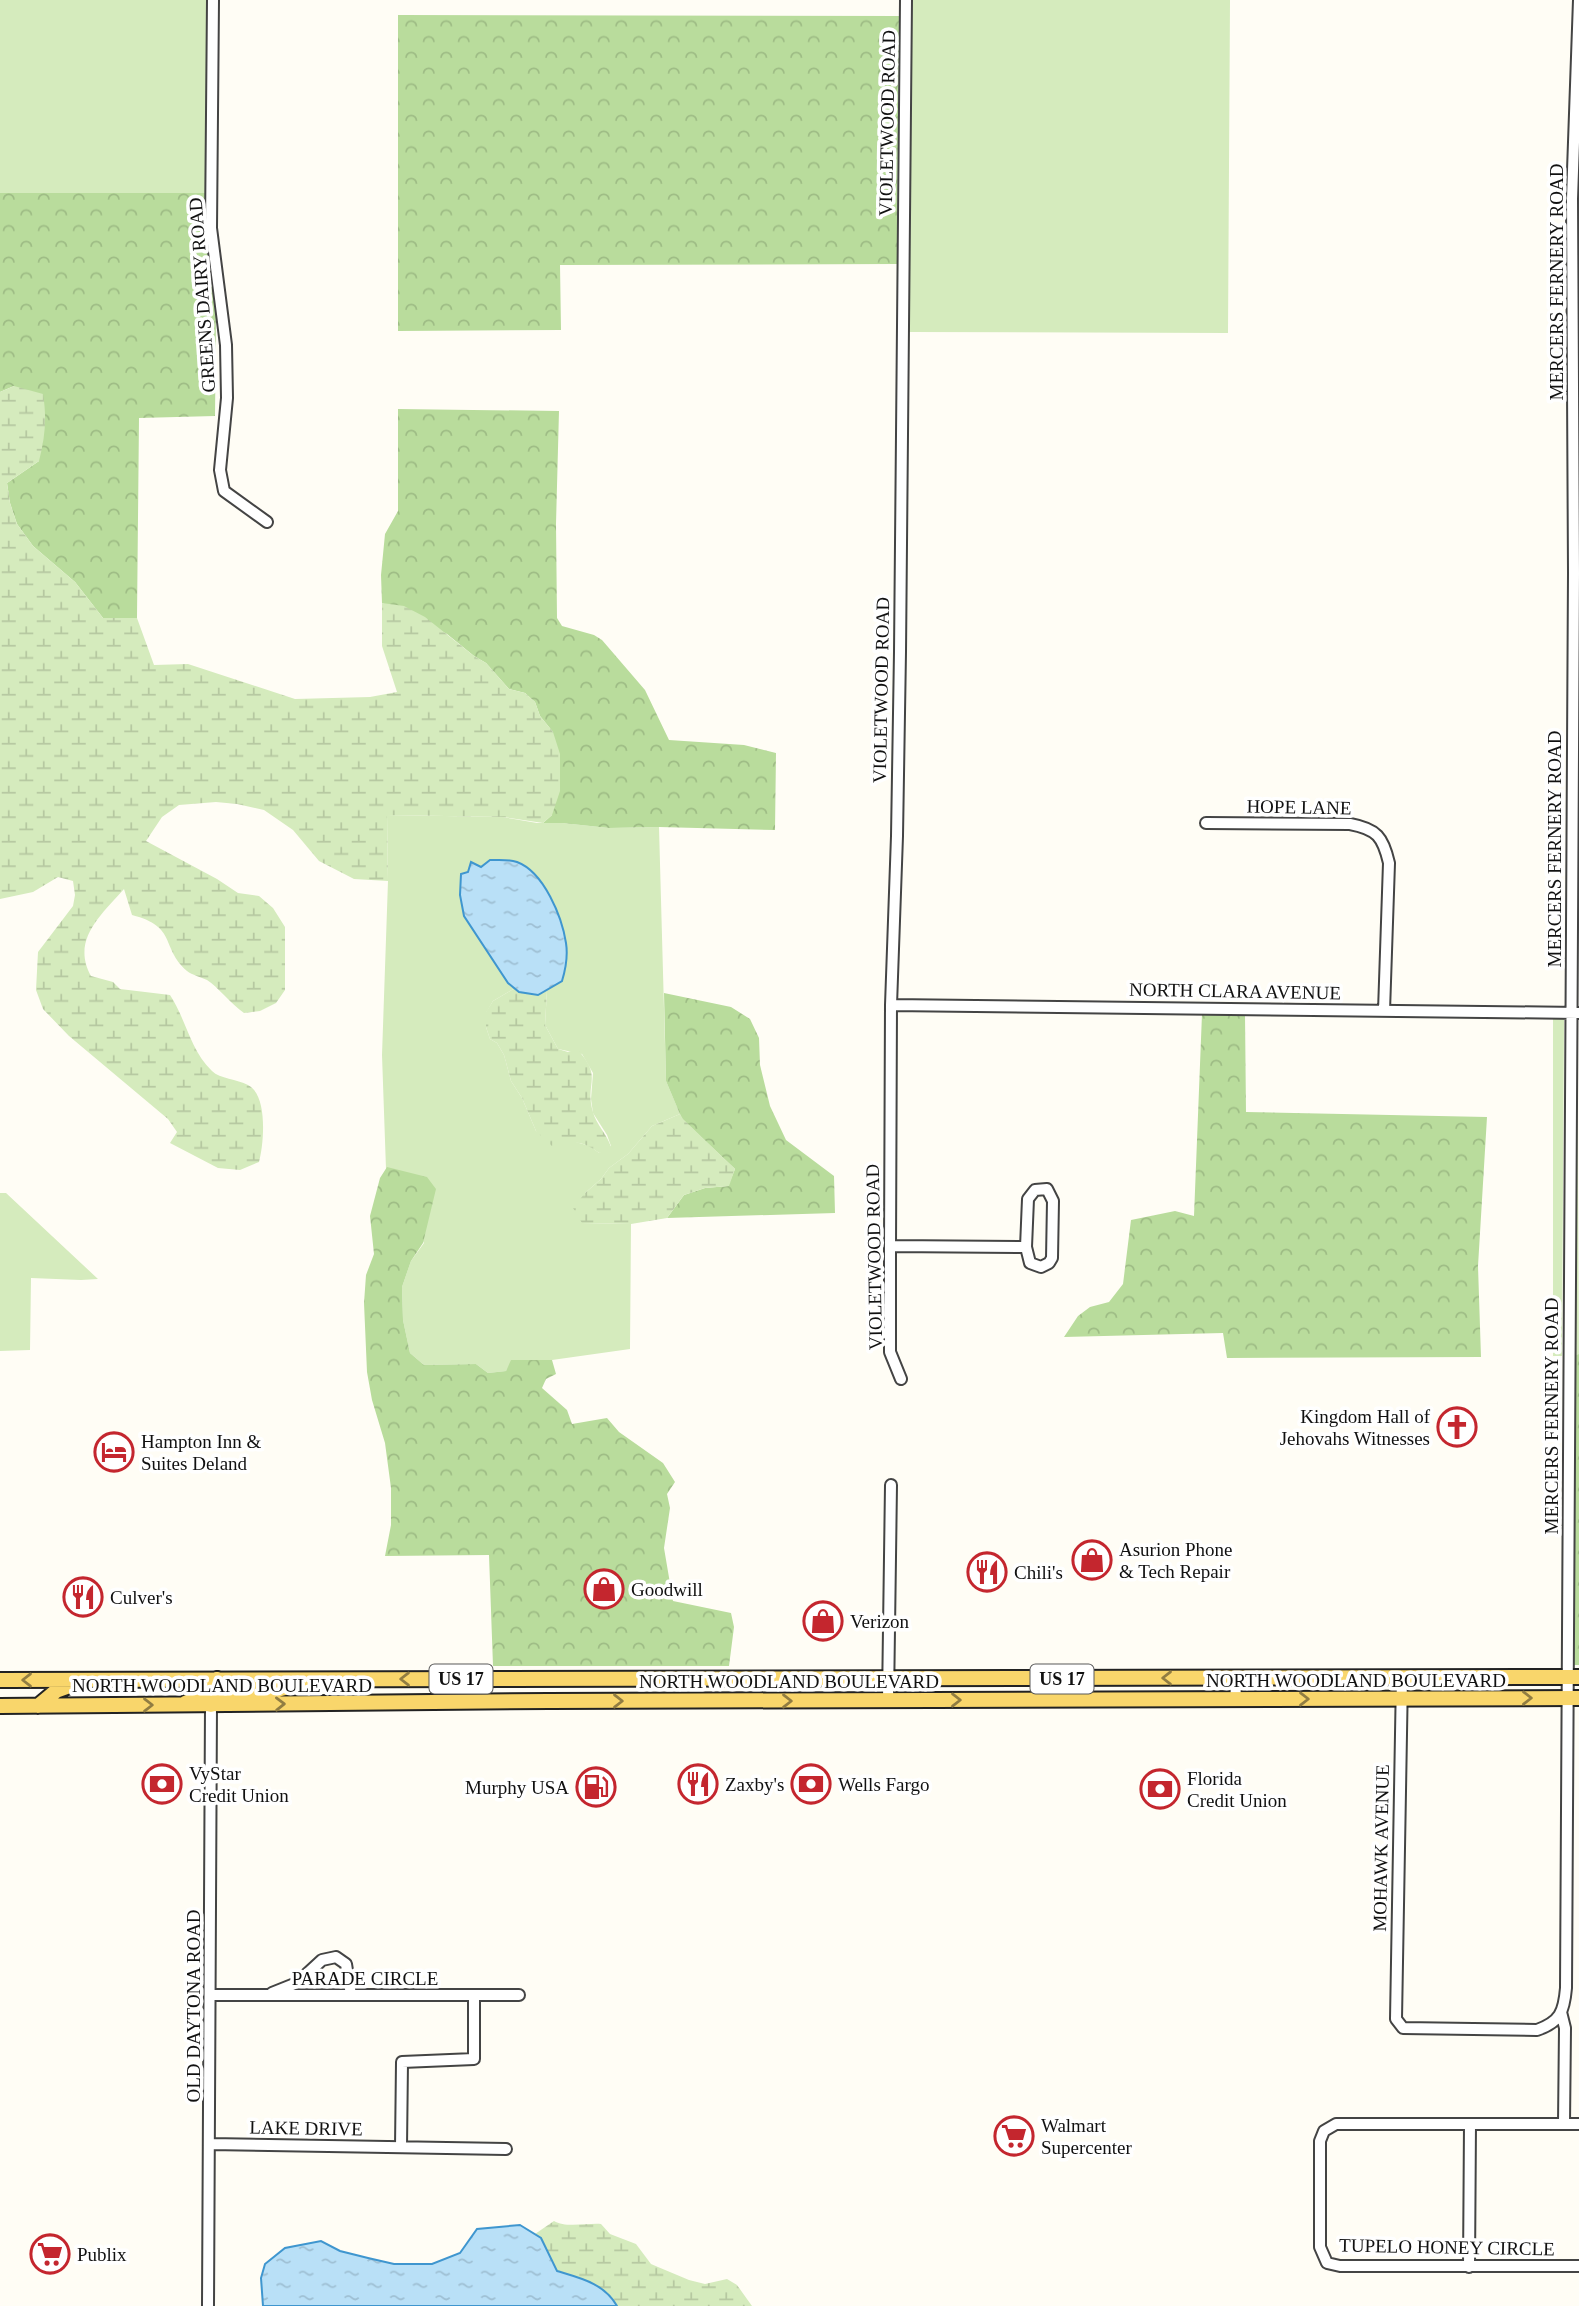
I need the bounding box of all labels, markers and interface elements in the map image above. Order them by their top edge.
street label: VIOLETWOOD ROAD [875,30,899,216]
street label: MERCERS FERNERY ROAD [1546,164,1567,400]
street label: GREENS DAIRY ROAD [185,197,219,393]
street label: VIOLETWOOD ROAD [869,597,893,783]
street label: MERCERS FERNERY ROAD [1544,731,1565,967]
street label: HOPE LANE [1246,796,1352,818]
street label: NORTH CLARA AVENUE [1129,979,1341,1003]
street label: VIOLETWOOD ROAD [862,1164,886,1350]
street label: MERCERS FERNERY ROAD [1541,1298,1562,1534]
place label: Kingdom Hall of Jehovahs Witnesses [1280,1406,1431,1449]
church icon: Kingdom Hall of Jehovahs Witnesses [1436,1406,1478,1448]
hotel icon: Hampton Inn & Suites Deland [93,1431,135,1473]
place label: Hampton Inn & Suites Deland [141,1431,262,1474]
shop icon: Asurion Phone & Tech Repair [1071,1539,1113,1581]
place label: Asurion Phone & Tech Repair [1119,1539,1232,1582]
restaurant icon: Chili's [966,1551,1008,1593]
place label: Chili's [1014,1562,1063,1583]
shop icon: Goodwill [583,1568,625,1610]
restaurant icon: Culver's [62,1576,104,1618]
place label: Goodwill [631,1579,703,1600]
place label: Culver's [110,1587,173,1608]
shop icon: Verizon [802,1600,844,1642]
place label: Verizon [850,1611,910,1632]
road number: US 17 [430,1664,492,1694]
road number: US 17 [1030,1664,1094,1694]
one-way arrow [1161,1670,1172,1686]
street label: NORTH WOODLAND BOULEVARD [1206,1670,1506,1691]
one-way arrow [399,1671,410,1687]
street label: NORTH WOODLAND BOULEVARD [639,1671,939,1692]
one-way arrow [21,1672,31,1688]
street label: NORTH WOODLAND BOULEVARD [72,1675,372,1696]
one-way arrow [1522,1690,1533,1706]
one-way arrow [1299,1691,1310,1707]
one-way arrow [951,1692,962,1708]
one-way arrow [613,1693,623,1709]
one-way arrow [782,1693,793,1709]
one-way arrow [275,1696,285,1712]
one-way arrow [143,1697,153,1713]
bank icon: VyStar Credit Union [141,1763,183,1805]
place label: VyStar Credit Union [189,1763,289,1806]
restaurant icon: Zaxby's [677,1763,719,1805]
bank icon: Wells Fargo [790,1763,832,1805]
street label: MOHAWK AVENUE [1369,1764,1393,1932]
fuel station icon: Murphy USA [575,1766,617,1808]
bank icon: Florida Credit Union [1139,1768,1181,1810]
place label: Florida Credit Union [1187,1768,1287,1811]
place label: Zaxby's [725,1774,784,1795]
place label: Wells Fargo [838,1774,930,1795]
place label: Murphy USA [465,1777,569,1798]
street label: OLD DAYTONA ROAD [183,1909,204,2103]
street label: PARADE CIRCLE [292,1968,438,1989]
supermarket icon: Walmart Supercenter [993,2115,1035,2157]
place label: Walmart Supercenter [1041,2115,1132,2158]
street label: LAKE DRIVE [249,2117,363,2139]
supermarket icon: Publix [29,2233,71,2275]
street label: TUPELO HONEY CIRCLE [1339,2235,1555,2259]
place label: Publix [77,2244,127,2265]

